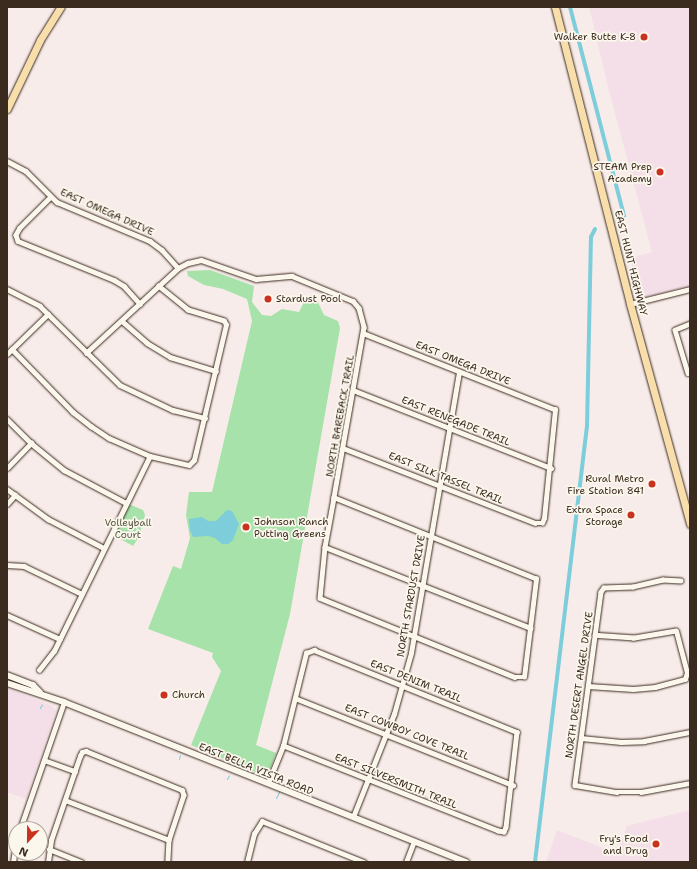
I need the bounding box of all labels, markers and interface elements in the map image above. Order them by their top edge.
place label: Walker Butte K-8 [554,31,636,43]
marker: Walker Butte K-8 [639,32,649,42]
place label: STEAM Prep Academy [593,160,652,184]
marker: STEAM Prep Academy [655,167,665,177]
street label: EAST OMEGA DRIVE [58,186,156,238]
street label: EAST HUNT HIGHWAY [612,209,650,317]
place label: Stardust Pool [276,293,341,305]
marker: Stardust Pool [263,294,273,304]
street label: EAST OMEGA DRIVE [414,338,512,388]
street label: NORTH BAREBACK TRAIL [323,354,357,478]
street label: EAST RENEGADE TRAIL [400,394,512,448]
street label: EAST SILK TASSEL TRAIL [387,449,505,507]
place label: Rural Metro Fire Station 841 [567,472,644,496]
marker: Rural Metro Fire Station 841 [647,479,657,489]
place label: Extra Space Storage [566,503,623,526]
marker: Extra Space Storage [626,510,636,520]
place label: Johnson Ranch Putting Greens [254,515,329,538]
park label: Volleyball Court [104,516,152,540]
marker: Johnson Ranch Putting Greens [241,522,251,532]
street label: NORTH STARDUST DRIVE [394,534,428,658]
street label: NORTH DESERT ANGEL DRIVE [563,611,595,759]
street label: EAST DENIM TRAIL [368,657,464,705]
place label: Church [172,689,205,701]
marker: Church [159,690,169,700]
street label: EAST COWBOY COVE TRAIL [343,701,471,763]
street label: EAST BELLA VISTA ROAD [197,740,315,798]
street label: EAST SILVERSMITH TRAIL [333,751,459,811]
north arrow [8,821,48,861]
place label: Fry's Food and Drug [599,832,648,856]
marker: Fry's Food and Drug [651,839,661,849]
text: N [17,843,31,860]

